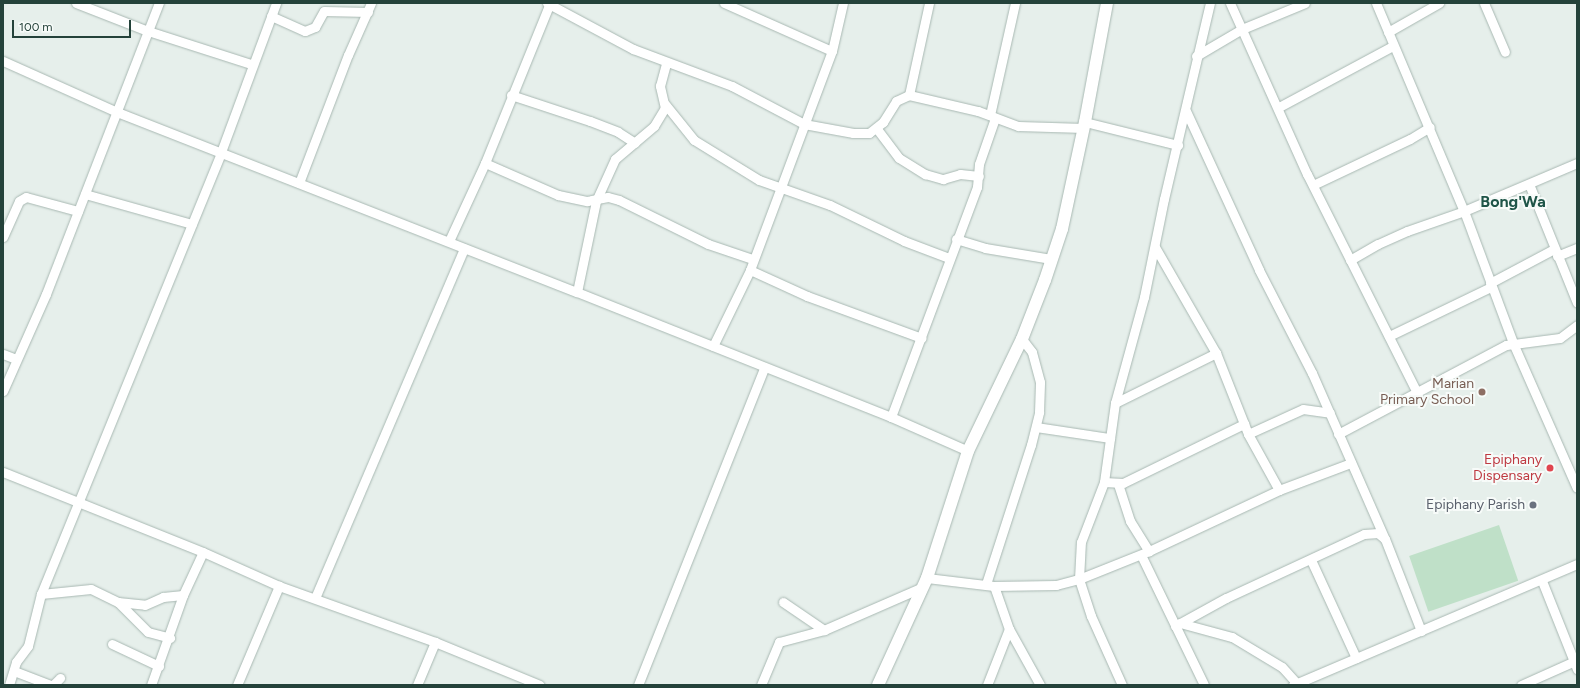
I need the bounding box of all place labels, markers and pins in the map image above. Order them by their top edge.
place label: Marian Primary School [1380,376,1474,408]
marker: Marian Primary School [1477,387,1487,397]
place label: Epiphany Dispensary [1473,452,1542,484]
marker: Epiphany Dispensary [1545,463,1555,473]
place label: Epiphany Parish [1426,497,1525,513]
marker: Epiphany Parish [1528,500,1538,510]

